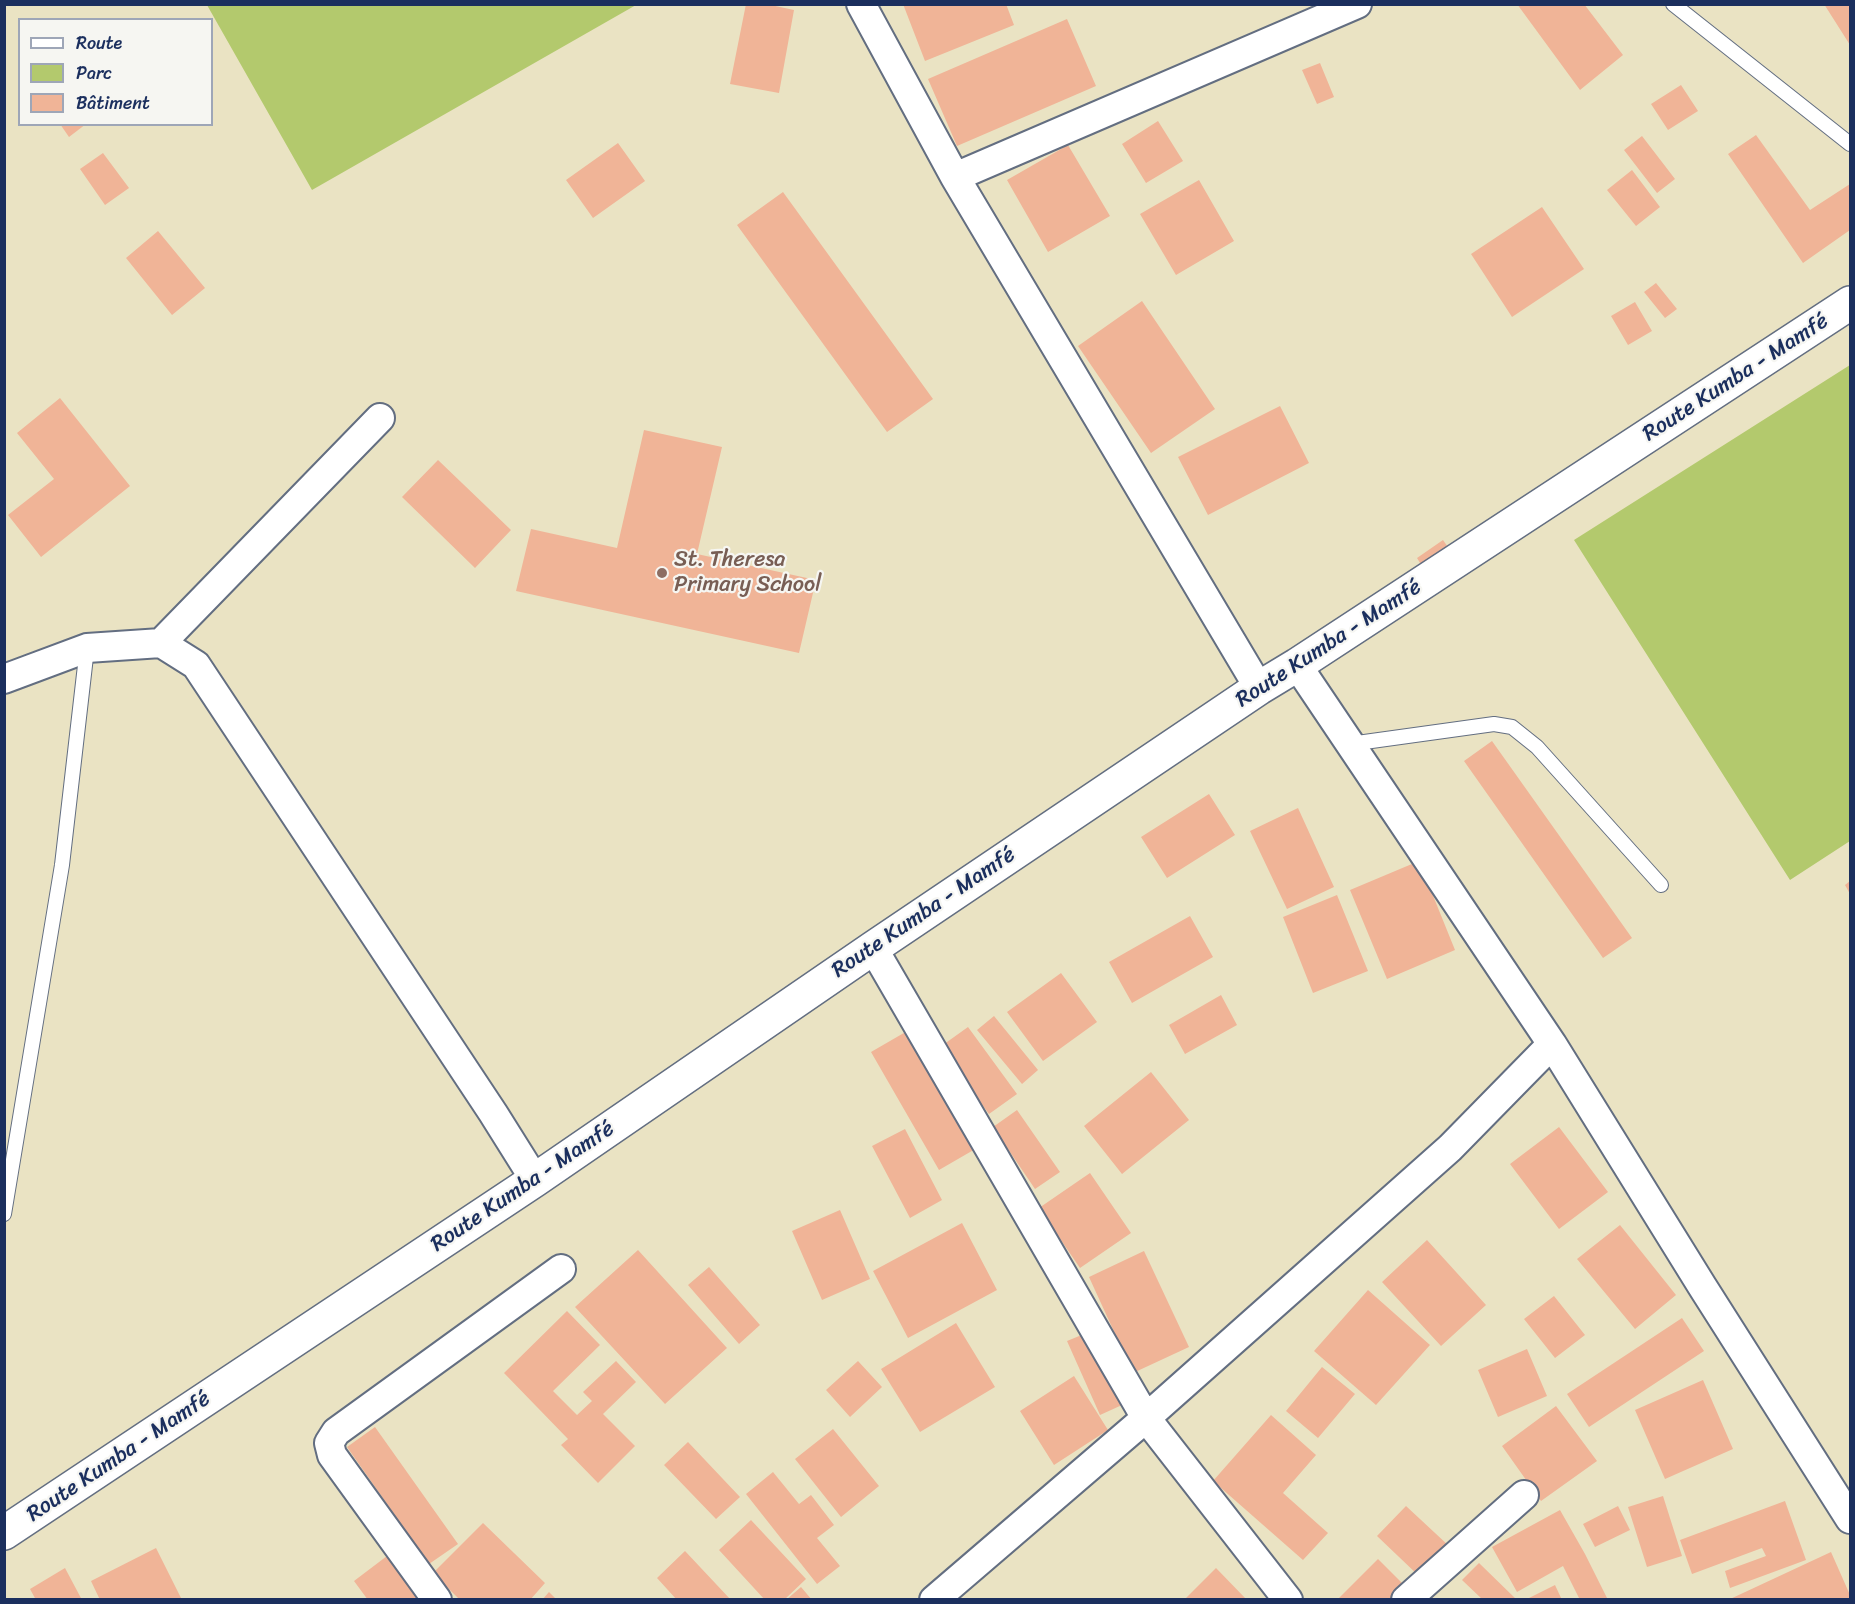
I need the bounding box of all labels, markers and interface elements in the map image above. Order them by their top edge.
legend [18,18,213,126]
text: Route [76,27,122,59]
text: Parc [76,57,112,89]
text: Bâtiment [76,87,150,119]
street label: Route Kumba - Mamfé [1638,308,1834,448]
place label: St. Theresa Primary School [674,547,821,598]
marker: St. Theresa Primary School [655,566,669,580]
street label: Route Kumba - Mamfé [1231,574,1427,714]
street label: Route Kumba - Mamfé [827,842,1021,984]
street label: Route Kumba - Mamfé [426,1116,620,1258]
street label: Route Kumba - Mamfé [22,1386,216,1528]

